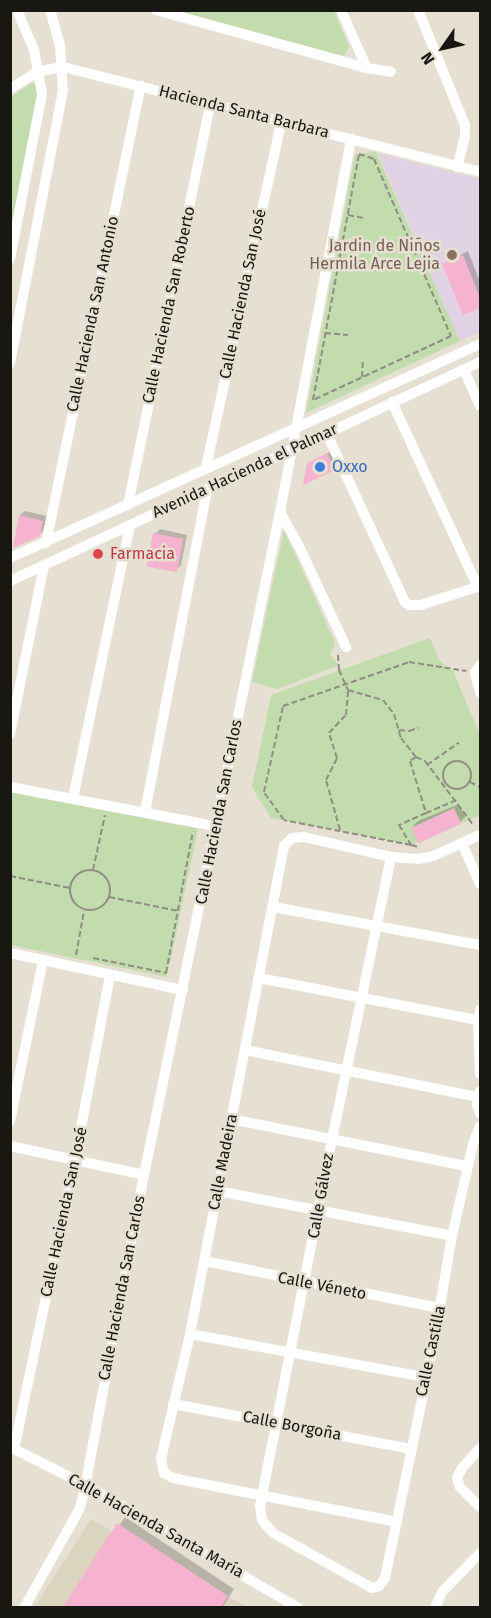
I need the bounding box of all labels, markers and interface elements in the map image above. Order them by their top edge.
north arrow [413,18,473,78]
text: N [417,49,439,68]
street label: Hacienda Santa Barbara [157,82,331,142]
street label: Calle Hacienda San Roberto [139,205,199,405]
street label: Calle Hacienda San José [216,207,270,381]
street label: Calle Hacienda San Antonio [63,214,123,414]
place label: Jardin de Niños Hermila Arce Lejia [309,236,440,274]
marker: Jardin de Niños Hermila Arce Lejia [445,248,459,262]
street label: Avenida Hacienda el Palmar [149,420,341,522]
place label: Oxxo [332,457,368,477]
marker: Oxxo [313,460,327,474]
place label: Farmacia [110,544,175,564]
marker: Farmacia [91,547,105,561]
street label: Calle Hacienda San Carlos [192,718,246,906]
street label: Calle Madeira [204,1112,242,1212]
street label: Calle Hacienda San José [37,1125,91,1299]
street label: Calle Gálvez [304,1152,338,1240]
street label: Calle Hacienda San Carlos [95,1194,149,1382]
street label: Calle Véneto [276,1268,368,1304]
street label: Calle Castilla [412,1304,450,1398]
street label: Calle Borgoña [241,1407,343,1445]
street label: Calle Hacienda Santa María [65,1470,247,1582]

